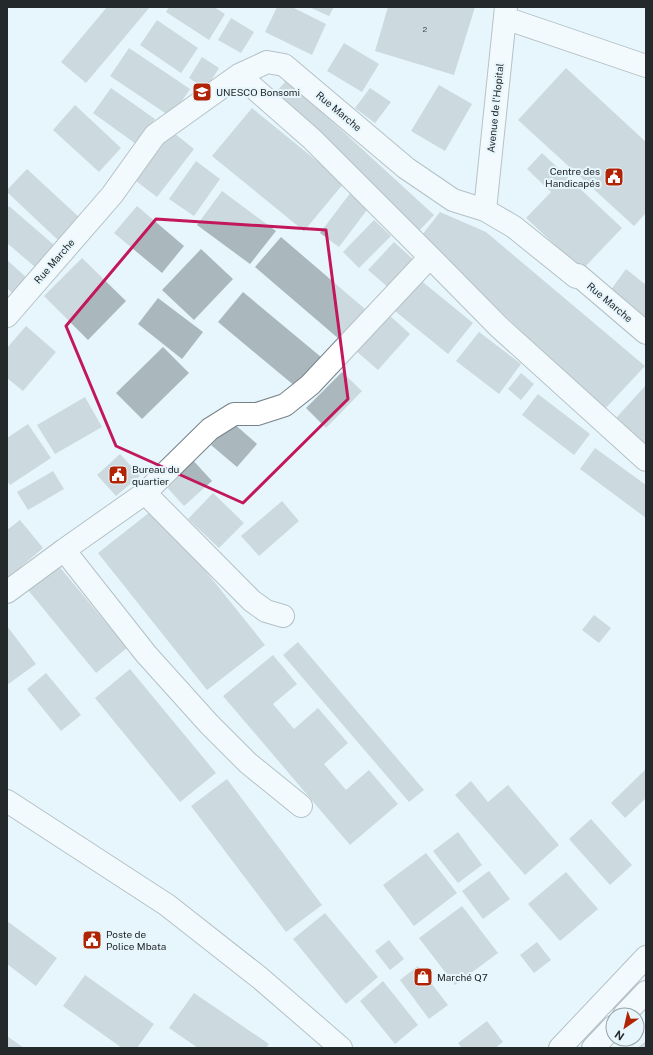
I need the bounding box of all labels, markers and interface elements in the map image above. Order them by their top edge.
house number: 2 [423,24,428,34]
street label: Avenue de l'Hopital [484,63,506,153]
school or university icon: UNESCO Bonsomi [191,81,213,103]
place label: UNESCO Bonsomi [216,86,300,98]
street label: Rue Marche [314,89,364,134]
place label: Centre des Handicapés [545,165,600,189]
public building icon: Centre des Handicapés [603,166,625,188]
street label: Rue Marche [31,236,77,286]
street label: Rue Marche [585,280,635,325]
place label: Bureau du quartier [132,463,180,487]
public building icon: Bureau du quartier [107,464,129,486]
place label: Poste de Police Mbata [106,928,166,952]
public building icon: Poste de Police Mbata [81,929,103,951]
shop icon: Marché Q7 [412,966,434,988]
place label: Marché Q7 [437,971,488,983]
north arrow [605,1007,645,1047]
text: N [612,1028,626,1043]

